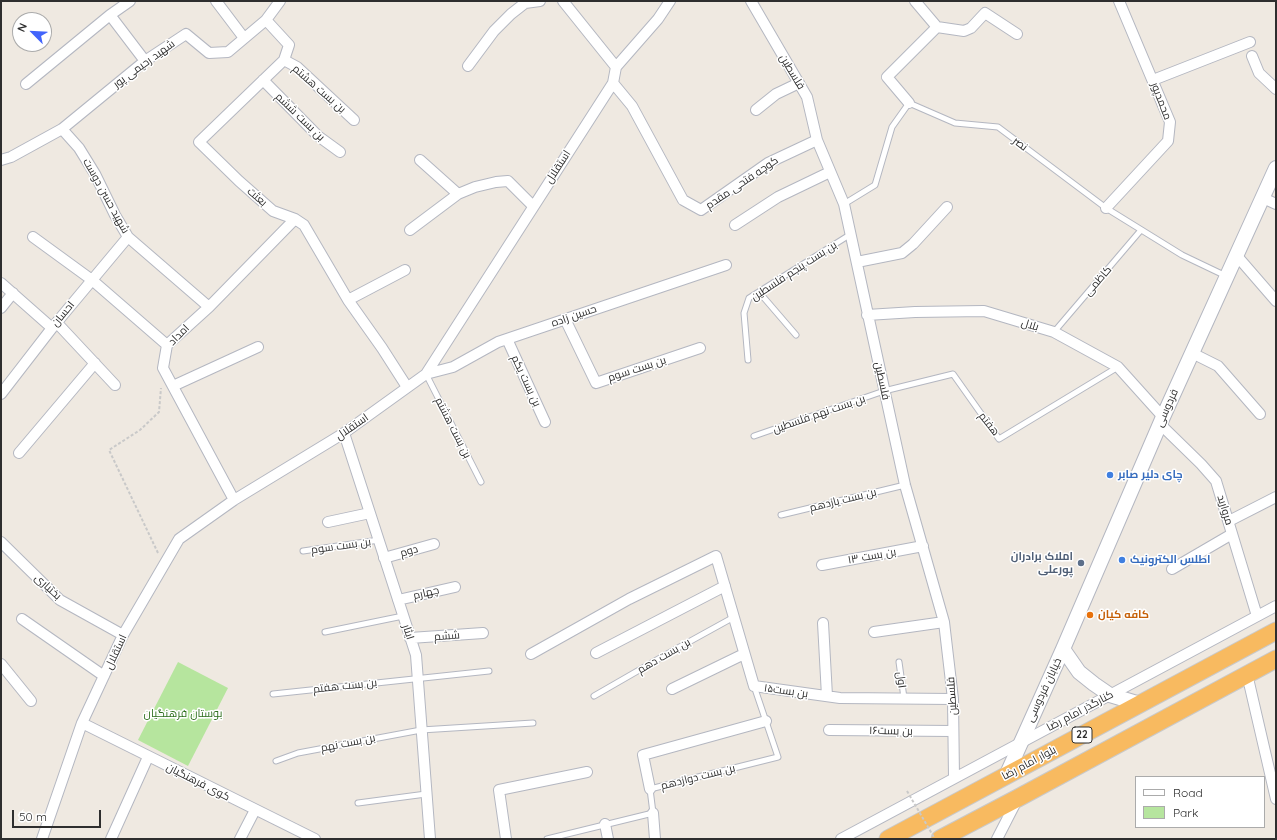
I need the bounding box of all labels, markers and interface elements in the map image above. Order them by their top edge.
north arrow [12,12,52,52]
text: N [14,21,30,34]
street label: شهید رحیمی پور [111,37,177,91]
street label: فلسطین [776,52,808,92]
street label: بن بست هشتم [289,62,349,116]
street label: محمدپور [1148,80,1174,122]
street label: بن بست ششم [272,90,328,144]
street label: نصر [1010,134,1030,154]
street label: استقلال [542,148,574,186]
street label: کوچه فتحی مقدم [703,154,781,212]
street label: شهید حسن دوست [80,156,132,236]
street label: بعثت [244,185,270,209]
street label: بن بست پنجم فلسطین [749,238,839,304]
street label: کاظمی [1081,263,1115,299]
street label: احسان [49,299,77,329]
street label: حسین زاده [550,302,598,330]
street label: بلال [1020,316,1040,334]
street label: امداد [166,322,192,348]
street label: بن بست یکم [508,353,544,409]
street label: بن بست سوم [606,353,668,385]
street label: فلسطین [872,361,892,401]
street label: فردوسی [1153,387,1181,429]
street label: بن بست نهم فلسطین [771,392,867,436]
street label: بن بست هشتم [432,395,474,461]
street label: هفتم [976,410,1002,438]
street label: استقلال [333,411,371,443]
place label: چای دلیر صابر [1118,468,1183,482]
marker: چای دلیر صابر [1105,470,1115,480]
street label: بن بست یازدهم [808,485,878,515]
street label: مروارید [1214,493,1236,527]
street label: بن بست سوم [310,535,372,557]
street label: دوم [398,542,420,560]
street label: بن بست ۱۳ [847,545,897,567]
place label: املاک برادران پورعلی [1011,550,1073,576]
place label: اطلس الکترونیک [1130,553,1211,567]
marker: اطلس الکترونیک [1117,555,1127,565]
marker: املاک برادران پورعلی [1076,558,1086,568]
street label: بختیاری [32,571,64,603]
street label: چهارم [412,584,440,602]
place label: کافه کیان [1098,608,1149,622]
marker: کافه کیان [1085,610,1095,620]
street label: ایثار [399,623,417,641]
street label: ششم [434,629,460,643]
street label: استقلال [102,632,130,672]
street label: بن بست دهم [635,635,693,677]
street label: خیابان فردوسی [1023,656,1065,724]
street label: اول [893,671,909,689]
street label: بن بست هفتم [312,676,378,696]
street label: فلسطین [944,676,960,716]
street label: بن بست۱۵ [763,681,809,701]
street label: کنارگذر امام رضا [1044,688,1116,734]
park label: بوستان فرهنگیان [144,707,222,721]
street label: بن بست۱۶ [869,724,913,738]
road number: 22 [1072,727,1092,743]
street label: بن بست نهم [320,731,376,755]
street label: بلوار امام رضا [999,743,1059,783]
street label: کوی فرهنگیان [164,760,232,804]
street label: بن بست دوازدهم [659,761,737,793]
legend [1135,776,1265,828]
text: Road [1173,785,1203,800]
scale bar [14,802,103,828]
text: Park [1173,805,1198,820]
text: 50 m [19,809,47,824]

